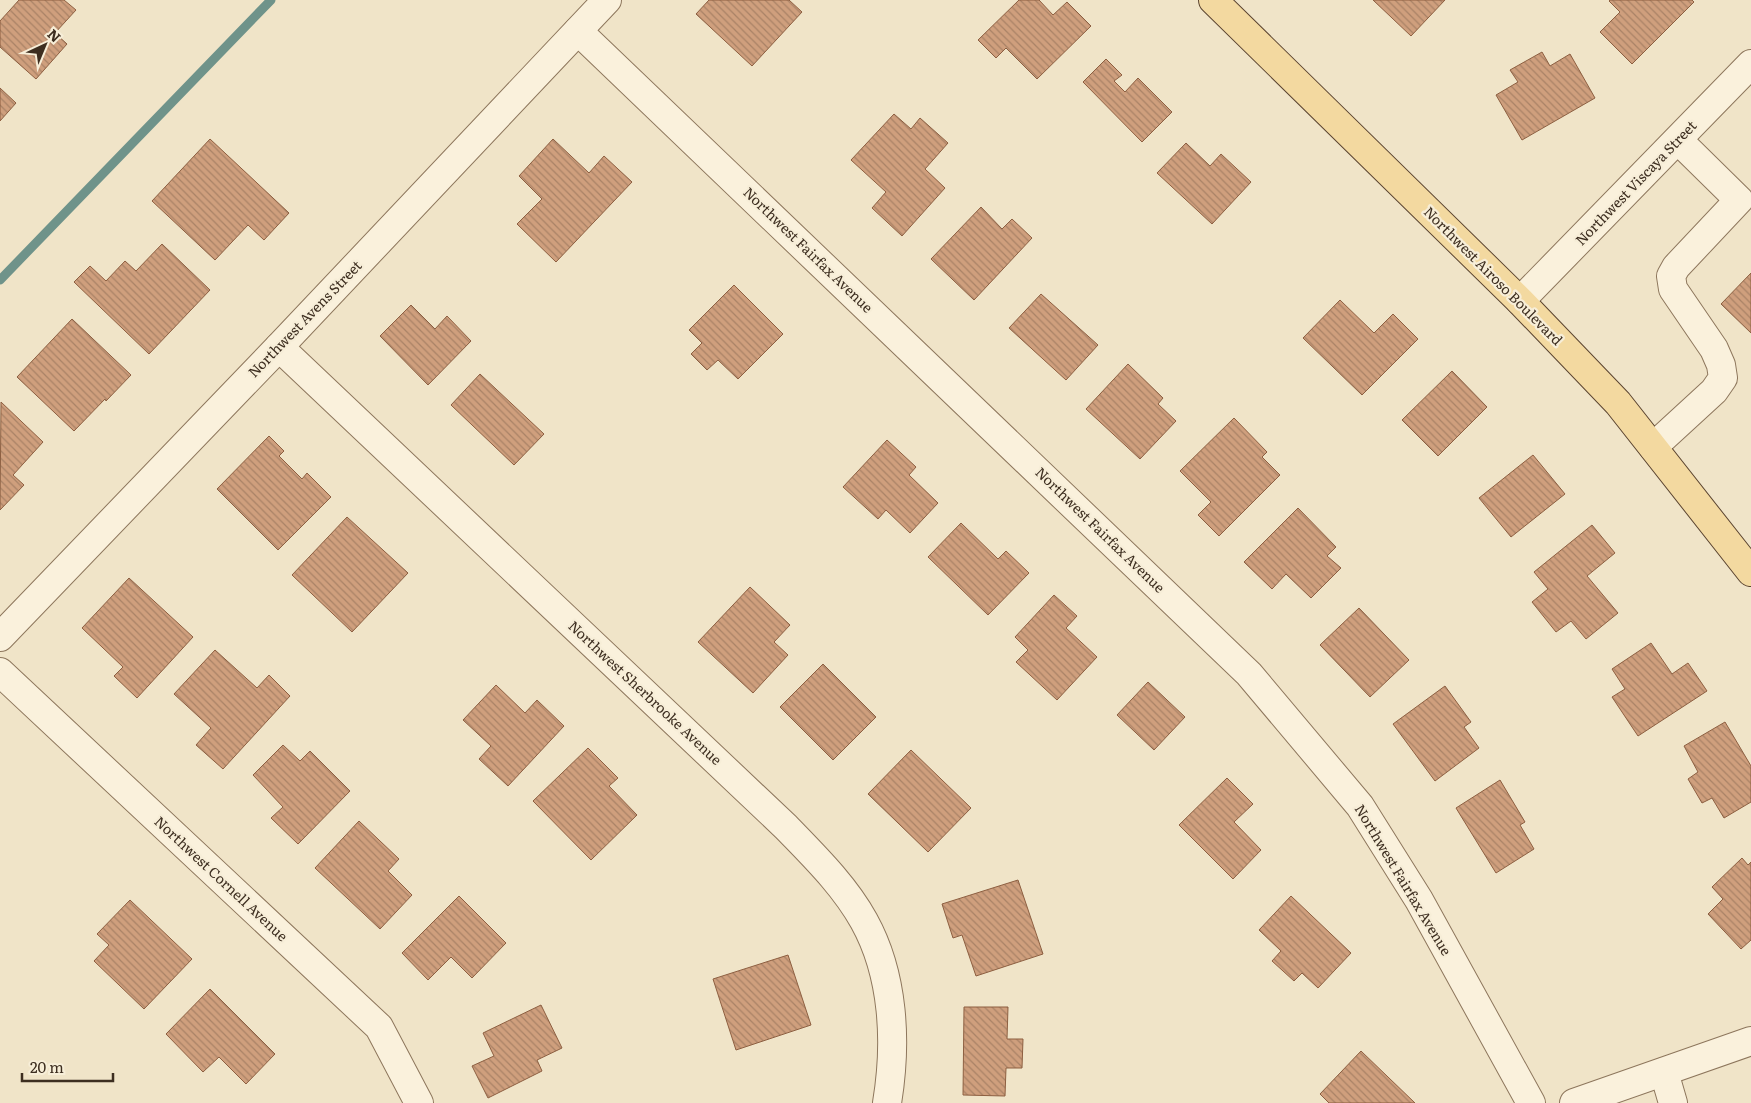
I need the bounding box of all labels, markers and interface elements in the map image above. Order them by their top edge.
north arrow [20,20,70,70]
text: N [44,24,66,46]
street label: Northwest Viscaya Street [1570,115,1701,249]
street label: Northwest Fairfax Avenue [739,182,878,317]
street label: Northwest Airoso Boulevard [1420,201,1568,349]
street label: Northwest Avens Street [243,255,366,381]
street label: Northwest Fairfax Avenue [1031,462,1170,597]
street label: Northwest Sherbrooke Avenue [565,616,727,769]
street label: Northwest Fairfax Avenue [1351,800,1457,959]
street label: Northwest Cornell Avenue [151,811,293,945]
scale bar [22,1050,114,1082]
text: 20 m [30,1055,64,1078]

